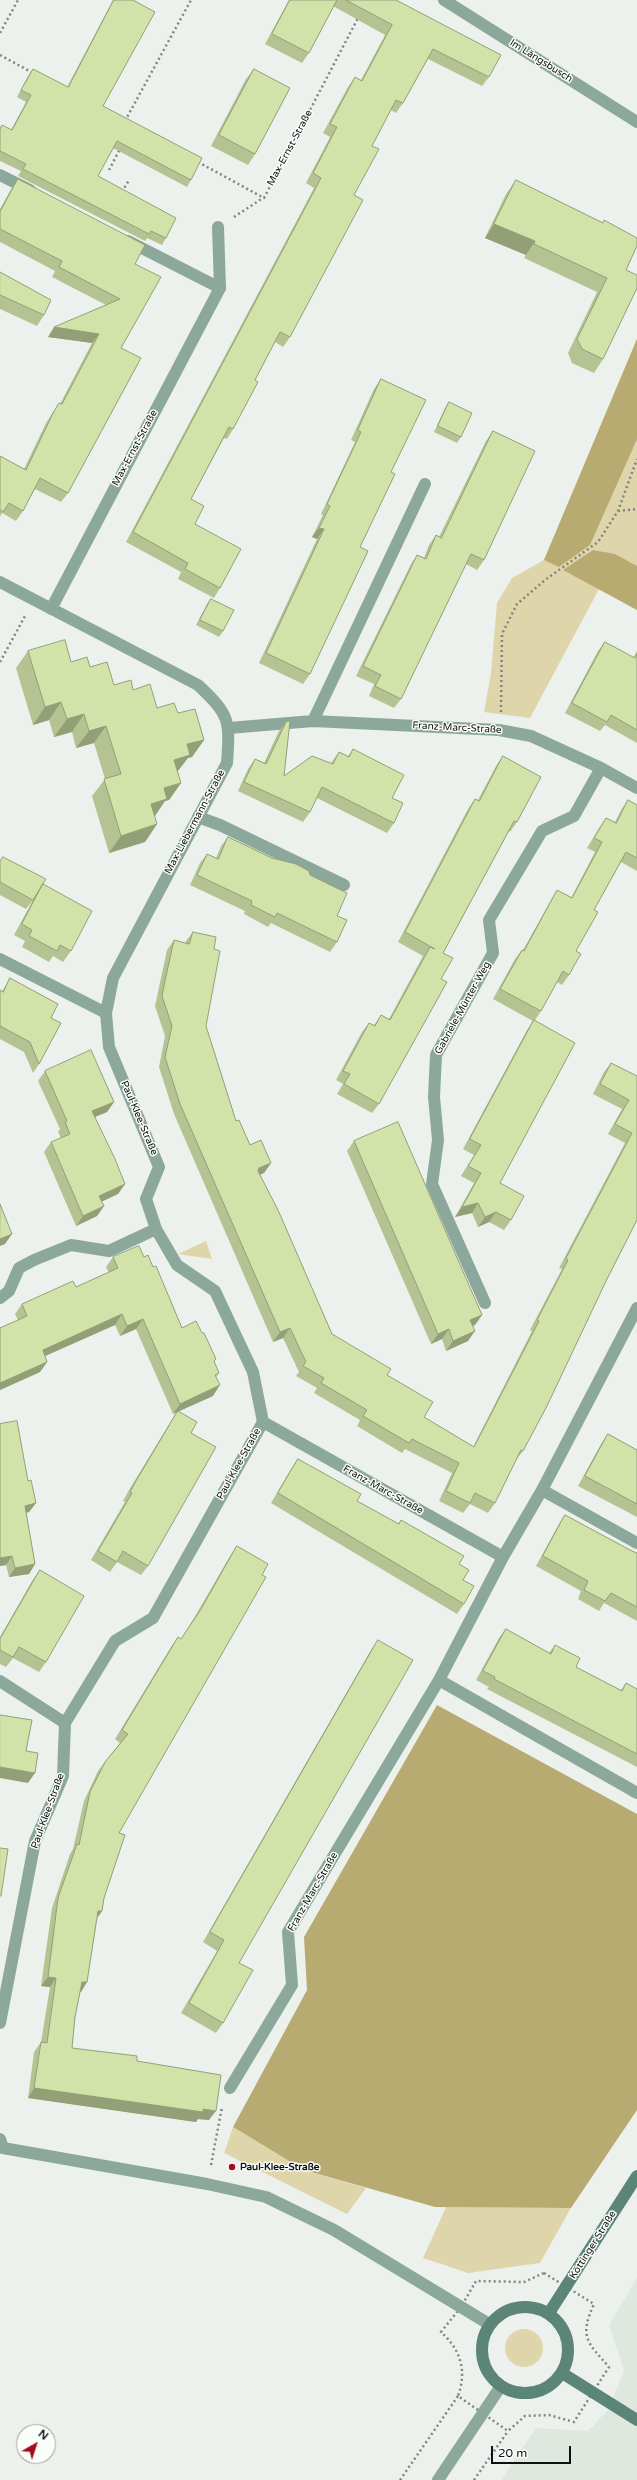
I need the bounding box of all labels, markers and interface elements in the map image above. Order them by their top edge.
street label: Im Längsbusch [507,37,575,85]
street label: Max-Ernst-Straße [265,108,315,188]
street label: Max-Ernst-Straße [110,408,160,488]
street label: Franz-Marc-Straße [412,720,502,736]
street label: Max-Liebermann-Straße [162,768,228,876]
street label: Gabriele-Münter-Weg [432,960,494,1056]
street label: Paul-Klee-Straße [118,1079,160,1157]
street label: Paul-Klee-Straße [214,1426,264,1502]
street label: Franz-Marc-Straße [341,1463,425,1517]
street label: Paul-Klee-Straße [29,1772,67,1850]
street label: Franz-Marc-Straße [285,1850,341,1934]
place label: Paul-Klee-Straße [240,2161,319,2173]
marker: Paul-Klee-Straße [227,2162,237,2172]
street label: Köttinger Straße [567,2209,619,2281]
north arrow [16,2424,56,2464]
text: N [36,2427,51,2443]
scale bar [493,2438,573,2464]
text: 20 m [498,2446,527,2460]

